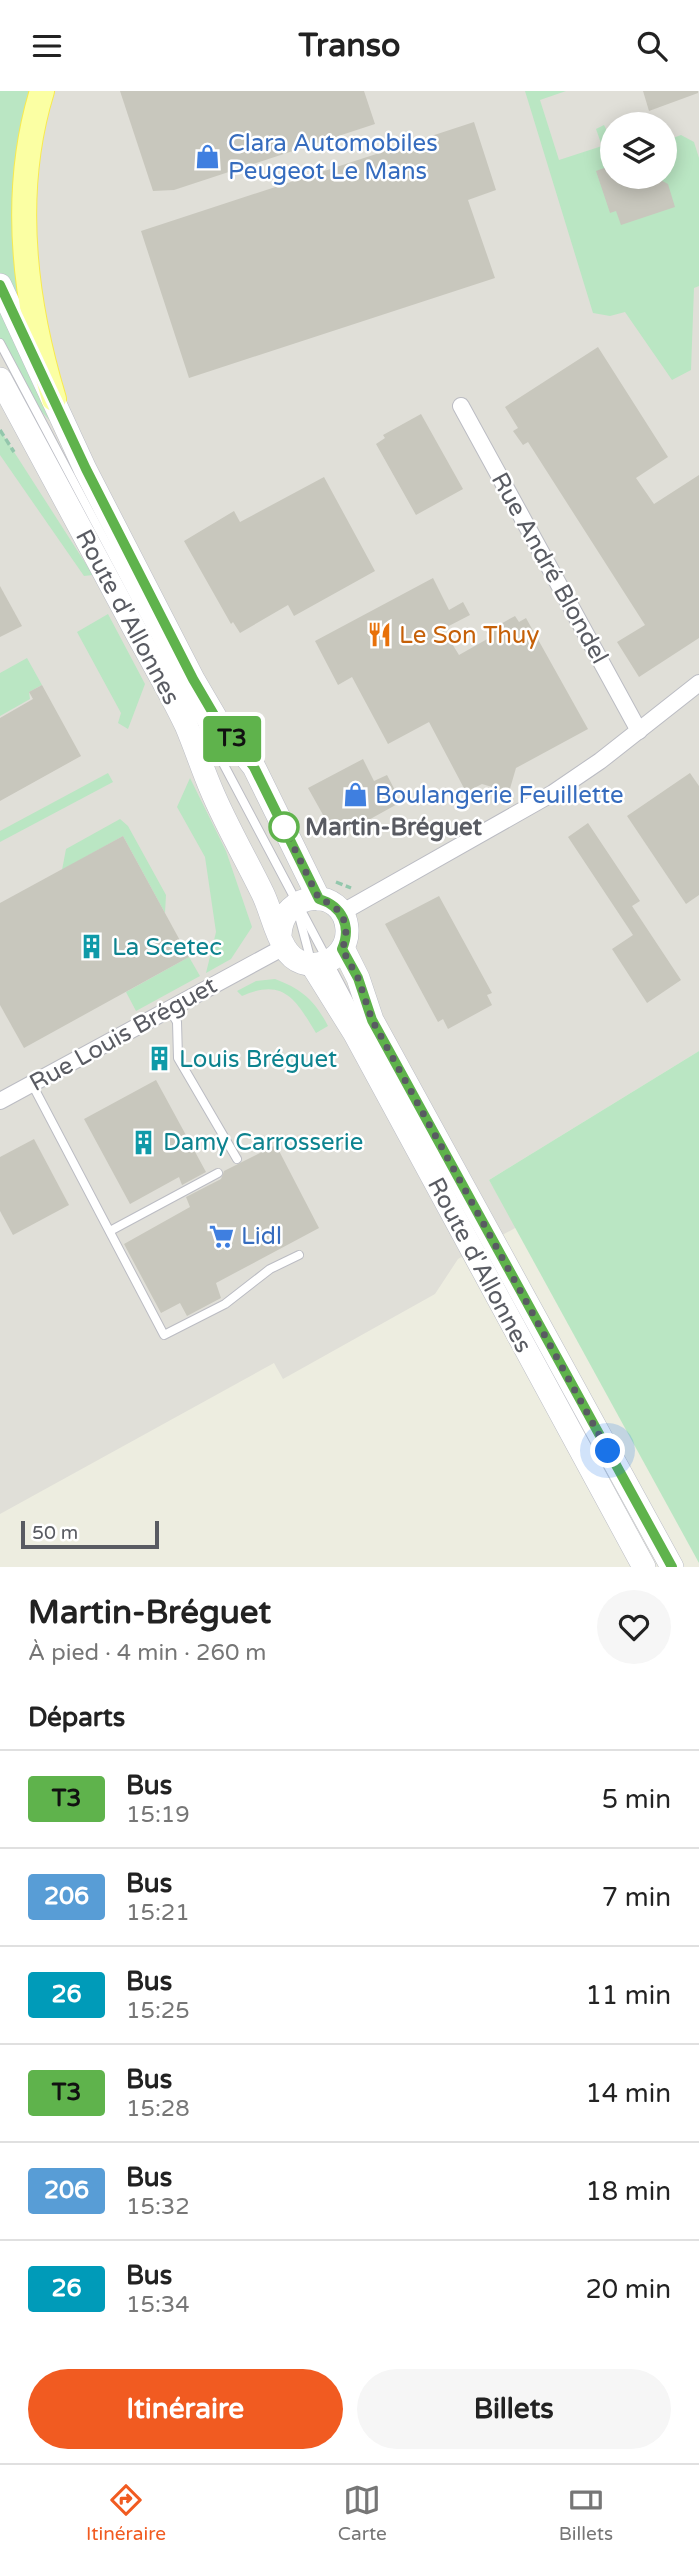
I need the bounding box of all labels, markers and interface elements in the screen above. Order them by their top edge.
icon: menu [28,27,66,65]
text: Transo [298,27,401,65]
icon: search [633,27,671,65]
map controls [600,112,677,189]
button: layers [600,112,677,189]
place label: Clara Automobiles Peugeot Le Mans [228,129,438,186]
shop icon: Clara Automobiles Peugeot Le Mans [194,143,222,171]
street label: Rue André Blondel [485,468,614,669]
street label: Route d'Allonnes [69,525,186,710]
restaurant icon: Le Son Thuy [365,621,393,649]
place label: Le Son Thuy [399,621,539,650]
line badge: T3 [201,716,264,762]
text: T3 [217,724,247,753]
shop icon: Boulangerie Feuillette [341,781,369,809]
place label: Boulangerie Feuillette [375,781,624,810]
marker: Martin-Bréguet [269,812,299,842]
place label: Martin-Bréguet [305,813,483,842]
building icon: La Scetec [78,933,106,961]
place label: La Scetec [112,933,222,962]
street label: Rue Louis Bréguet [25,971,222,1098]
building icon: Louis Bréguet [145,1045,173,1073]
place label: Louis Bréguet [179,1045,337,1074]
building icon: Damy Carrosserie [129,1128,157,1156]
place label: Damy Carrosserie [163,1128,363,1157]
street label: Route d'Allonnes [421,1173,538,1358]
supermarket icon: Lidl [207,1222,235,1250]
place label: Lidl [241,1222,282,1251]
your location [590,1433,625,1468]
scale bar [21,1518,159,1550]
text: 50 m [32,1522,78,1544]
button: heart [597,1590,671,1664]
text: Martin-Bréguet [28,1593,271,1632]
text: À pied · 4 min · 260 m [28,1639,267,1667]
text: Départs [28,1702,125,1733]
text: Bus [126,1770,172,1801]
text: T3 [52,1784,81,1813]
text: 5 min [602,1784,671,1815]
text: 15:19 [126,1801,190,1829]
text: Bus [126,1868,172,1899]
text: 206 [44,1882,89,1911]
text: 7 min [602,1882,671,1913]
text: 15:21 [126,1899,190,1927]
text: Bus [126,1966,172,1997]
text: 26 [51,1980,82,2009]
text: 11 min [585,1980,671,2011]
text: 15:25 [126,1997,190,2025]
text: Bus [126,2064,172,2095]
text: T3 [52,2078,81,2107]
text: 14 min [585,2078,671,2109]
text: 15:28 [126,2095,190,2123]
text: Bus [126,2162,172,2193]
text: 206 [44,2176,89,2205]
text: 18 min [585,2176,671,2207]
text: 15:32 [126,2193,190,2221]
text: Bus [126,2260,172,2291]
text: 26 [51,2274,82,2303]
text: 20 min [585,2274,671,2305]
text: 15:34 [126,2291,190,2319]
button: Itinéraire [28,2369,343,2449]
button: Billets [357,2369,671,2449]
tab: Itinéraire [86,2481,166,2545]
tab: Carte [338,2481,387,2545]
tab: Billets [559,2481,613,2545]

